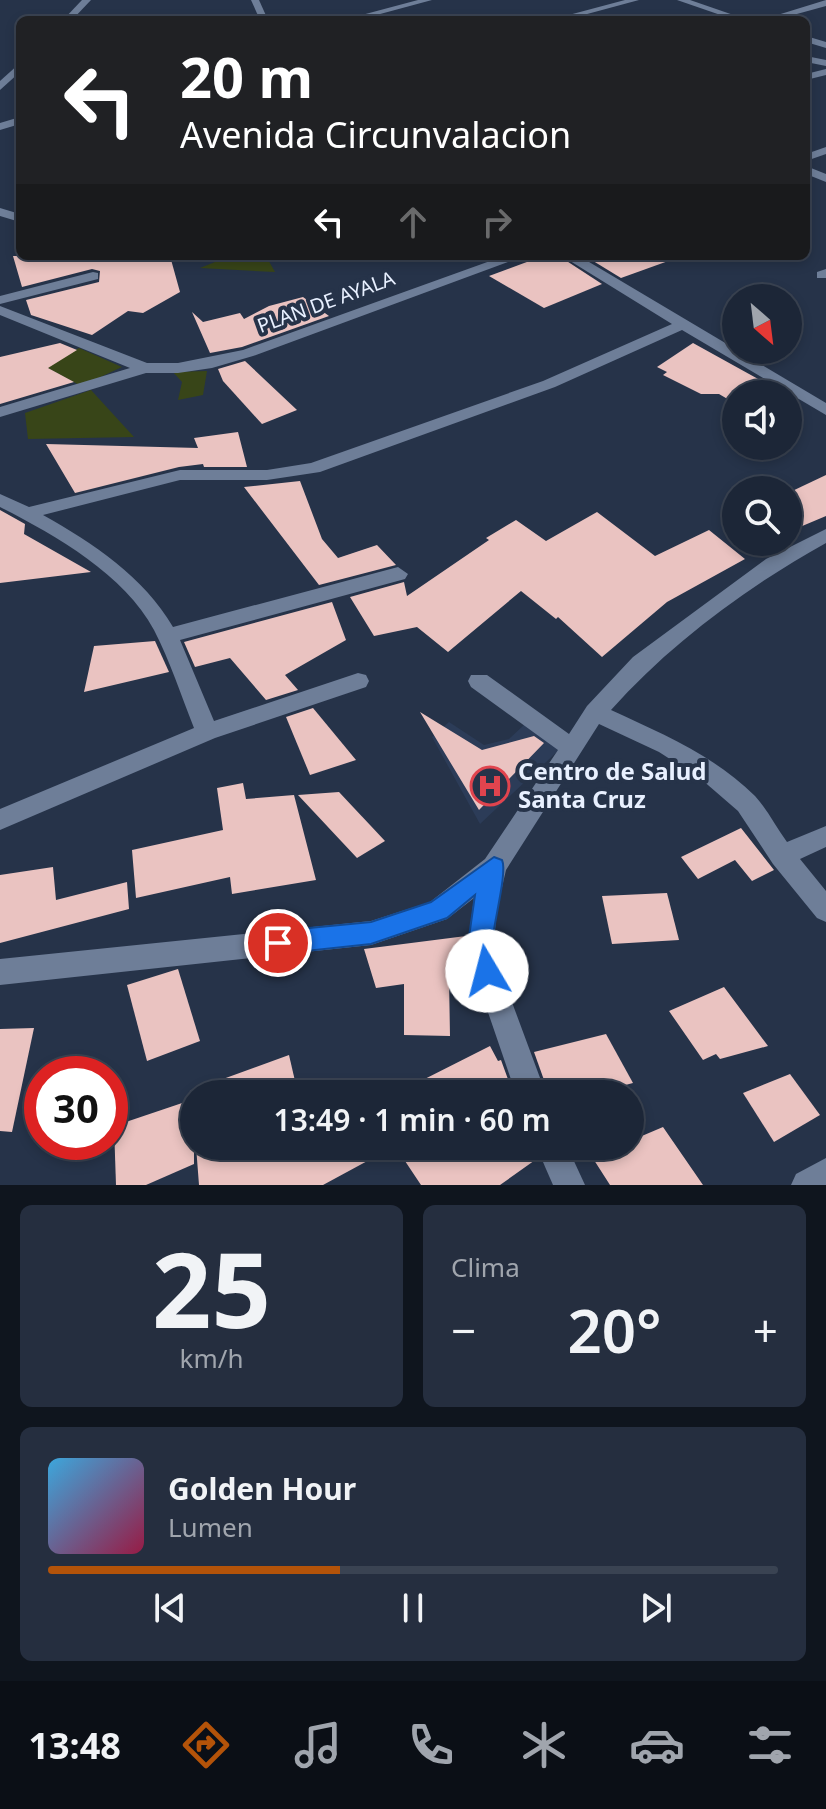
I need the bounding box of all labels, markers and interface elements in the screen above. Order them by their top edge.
text: 20 m [180,38,313,114]
icon: left [48,48,152,152]
text: Avenida Circunvalacion [180,110,571,159]
icon: left [307,200,351,244]
icon: ahead [391,200,435,244]
icon: right [475,200,519,244]
street label: PLAN DE AYALA [253,264,399,339]
north arrow [722,284,802,364]
map controls [722,284,802,556]
button: sound [722,380,802,460]
button: search [722,476,802,556]
place label: Centro de Salud Santa Cruz [518,754,707,815]
hospital icon: Centro de Salud Santa Cruz [469,765,511,807]
pin [244,909,312,977]
icon: arrive [256,921,300,965]
position arrow [445,929,529,1013]
speed limit sign: 30 [24,1056,128,1160]
text: 13:49 · 1 min · 60 m [274,1099,551,1140]
text: 25 [152,1217,271,1358]
text: Clima [451,1249,520,1285]
text: 20° [567,1289,662,1371]
text: − [451,1300,476,1360]
text: + [753,1300,778,1360]
text: km/h [180,1340,243,1376]
text: Golden Hour [168,1468,356,1509]
text: Lumen [168,1509,253,1545]
icon: previous [148,1586,192,1630]
icon: pause [391,1586,435,1630]
icon: next [634,1586,678,1630]
icon: directions [178,1717,234,1773]
icon: music [290,1717,346,1773]
icon: phone [403,1717,459,1773]
icon: climate [516,1717,572,1773]
icon: car [629,1717,685,1773]
icon: filters [742,1717,798,1773]
text: 13:48 [28,1721,121,1770]

